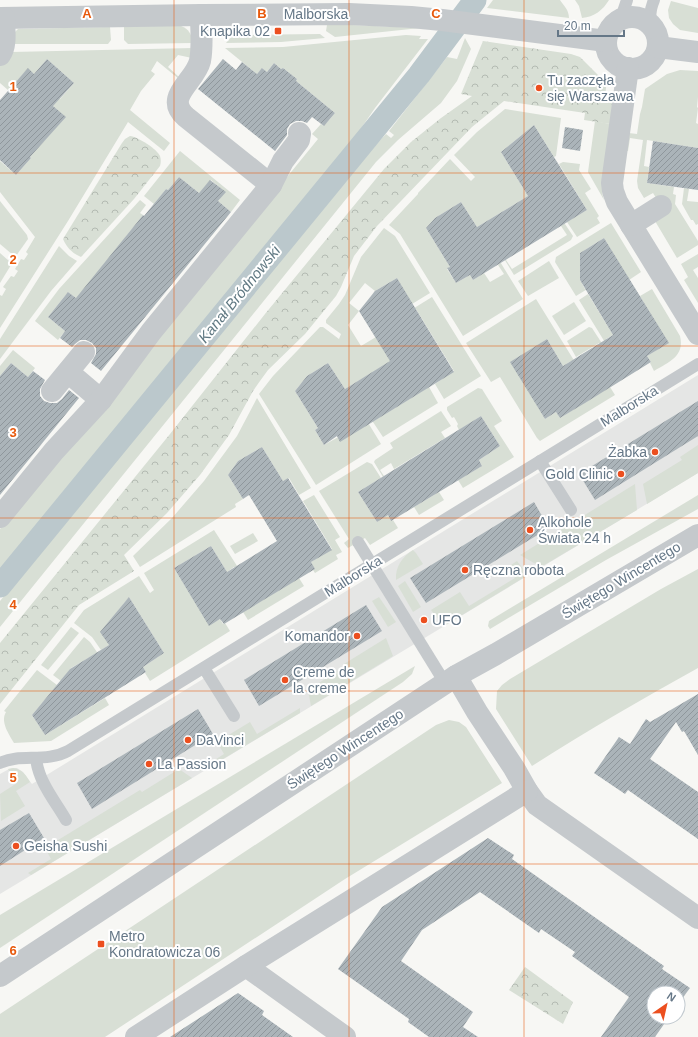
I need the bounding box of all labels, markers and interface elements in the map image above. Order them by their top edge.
text: A [82,6,92,21]
text: B [257,6,267,21]
street label: Malborska [284,6,348,22]
text: C [431,6,441,21]
scale bar [558,12,624,38]
text: 20 m [564,19,591,33]
place label: Knapika 02 [200,23,270,39]
marker: Knapika 02 [273,26,283,36]
place label: Tu zaczęła się Warszawa [547,72,634,104]
text: 1 [9,79,17,94]
marker: Tu zaczęła się Warszawa [534,83,544,93]
water label: Kanał Bródnowski [195,241,284,346]
text: 2 [9,252,17,267]
street label: Malborska [597,382,661,430]
text: 3 [9,425,17,440]
place label: Żabka [608,443,647,460]
marker: Żabka [650,447,660,457]
place label: Gold Clinic [545,466,613,482]
marker: Gold Clinic [616,469,626,479]
place label: Alkohole Świata 24 h [538,514,611,546]
marker: Alkohole Świata 24 h [525,525,535,535]
street label: Świętego Wincentego [558,537,683,622]
street label: Malborska [321,552,385,600]
place label: Ręczna robota [473,562,564,578]
marker: Ręczna robota [460,565,470,575]
text: 4 [9,597,17,612]
place label: UFO [432,612,462,628]
marker: UFO [419,615,429,625]
place label: Komandor [284,628,349,644]
marker: Komandor [352,631,362,641]
place label: Creme de la creme [293,664,355,696]
marker: Creme de la creme [280,675,290,685]
street label: Świętego Wincentego [283,704,406,793]
place label: DaVinci [196,732,244,748]
marker: DaVinci [183,735,193,745]
place label: La Passion [157,756,226,772]
marker: La Passion [144,759,154,769]
text: 5 [9,770,17,785]
place label: Geisha Sushi [24,838,107,854]
marker: Geisha Sushi [11,841,21,851]
place label: Metro Kondratowicza 06 [109,928,221,960]
marker: Metro Kondratowicza 06 [96,939,106,949]
text: 6 [9,943,17,958]
north arrow [646,985,686,1025]
text: N [665,990,678,1004]

